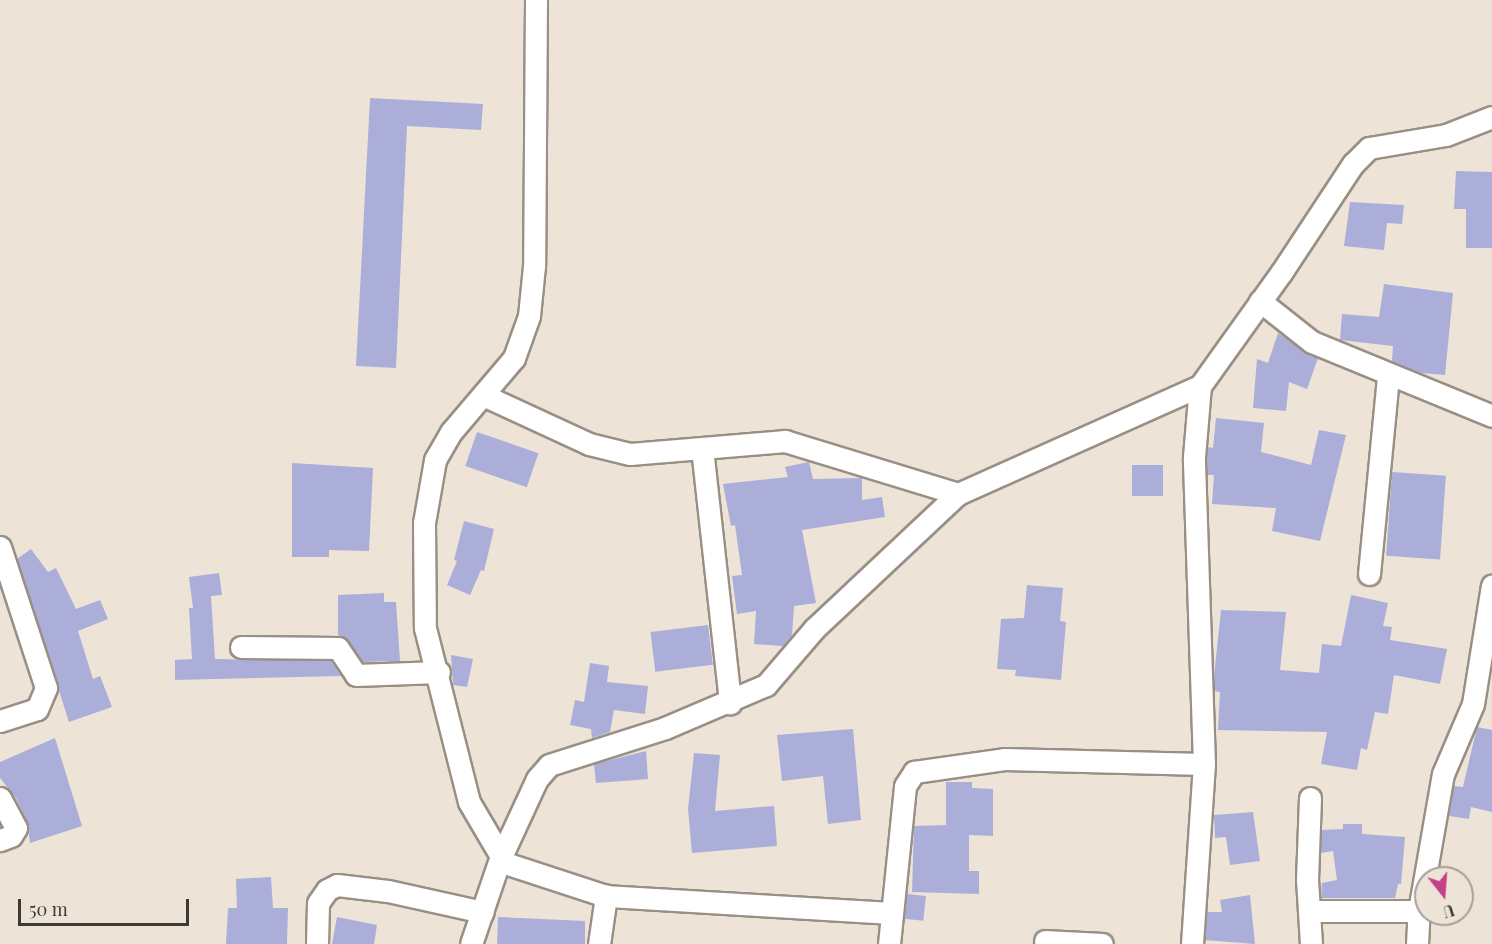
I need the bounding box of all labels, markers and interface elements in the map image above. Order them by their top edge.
north arrow [1414,866,1474,926]
scale bar [21,887,192,925]
text: 50 m [29,897,68,921]
text: U [1440,900,1457,923]

